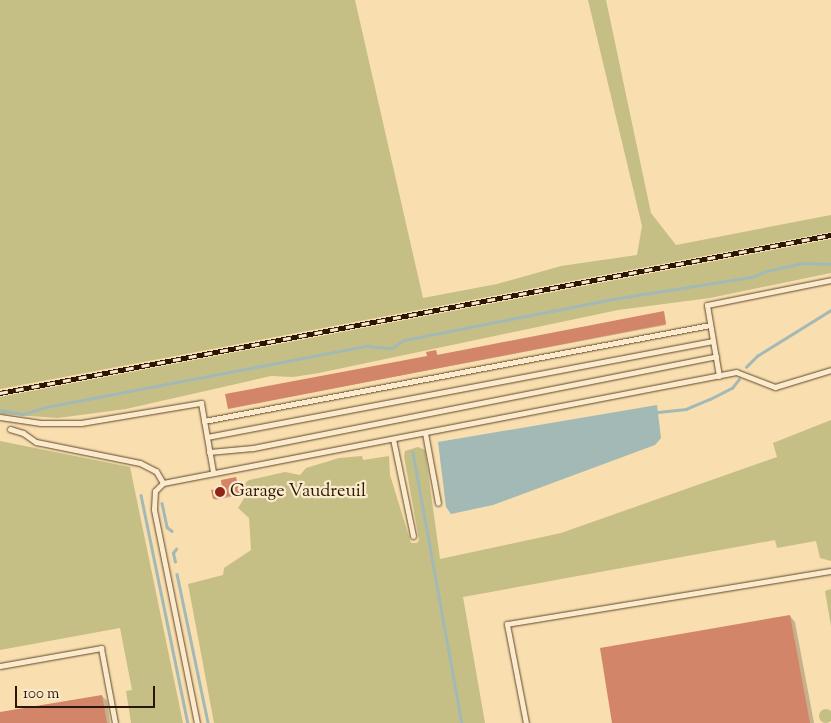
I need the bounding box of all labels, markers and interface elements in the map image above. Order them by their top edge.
place label: Garage Vaudreuil [230,481,366,503]
marker: Garage Vaudreuil [214,486,226,498]
scale bar [18,676,158,708]
text: 100 m [23,684,59,705]

